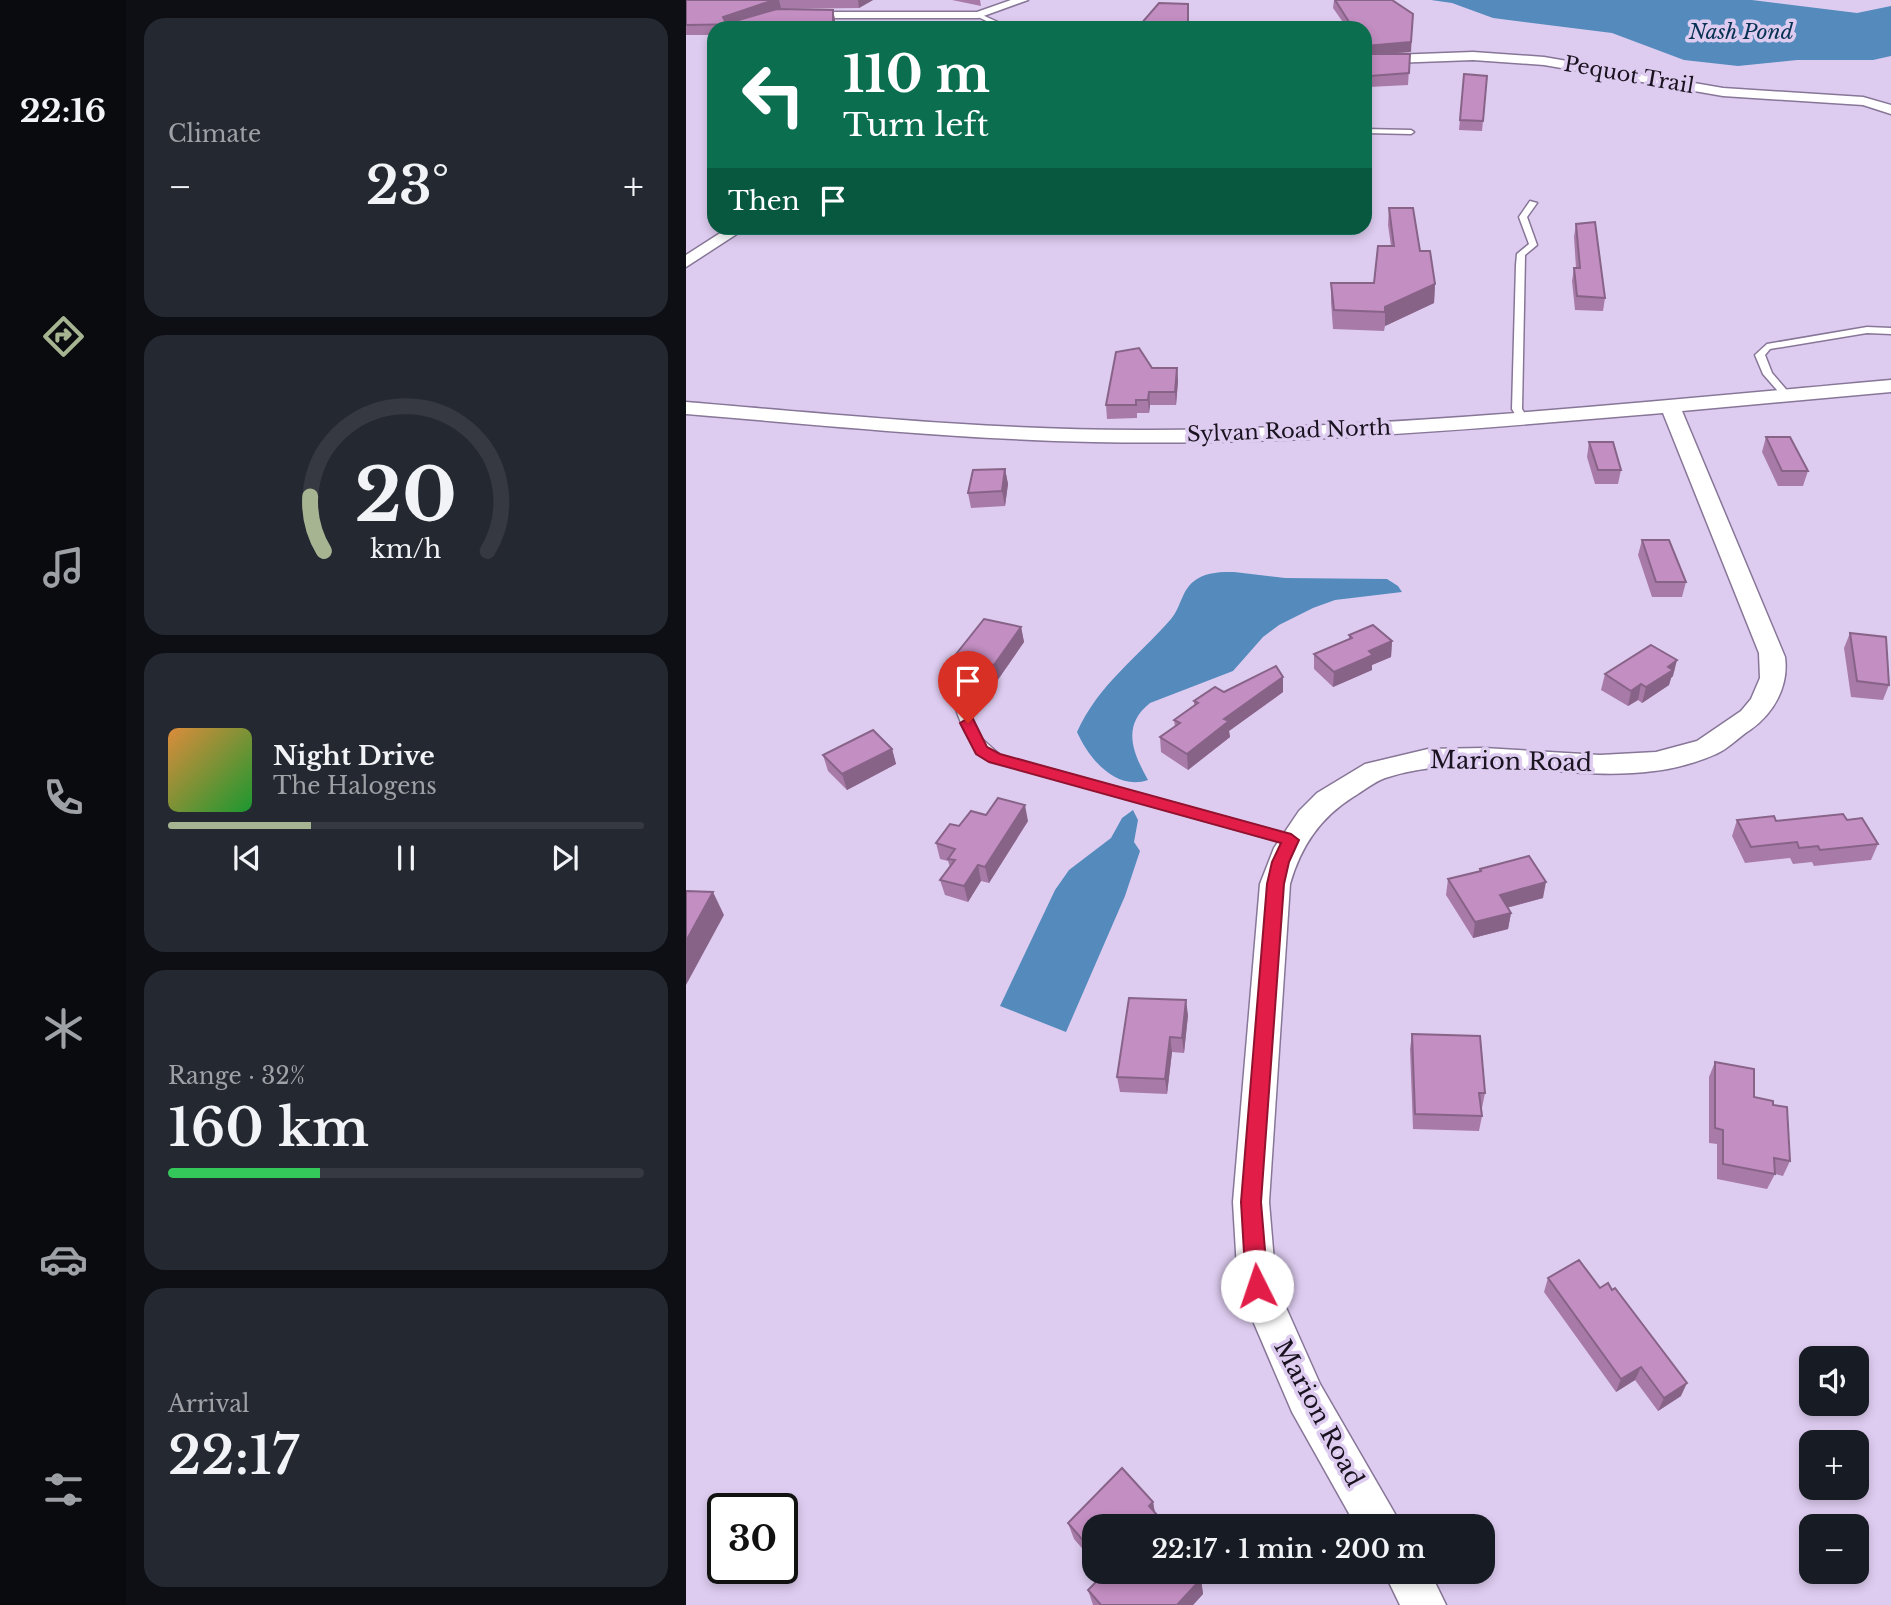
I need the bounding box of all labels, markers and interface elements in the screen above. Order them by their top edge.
water label: Nash Pond [1688,19,1794,45]
text: 110 m [843,44,990,105]
icon: left [728,49,819,140]
street label: Pequot Trail [1562,51,1696,99]
text: 22:16 [20,91,106,131]
text: Turn left [843,105,989,145]
text: Climate [168,120,261,148]
text: 23° [366,154,449,218]
text: − [168,163,192,210]
text: + [623,163,644,210]
icon: arrive [814,182,852,220]
text: Then [728,185,800,217]
icon: directions [39,312,88,361]
street label: Sylvan Road North [1187,414,1391,448]
text: 20 [355,451,457,542]
text: km/h [371,534,441,565]
icon: music [39,543,88,592]
pin [938,651,998,723]
icon: arrive [949,662,987,700]
text: Night Drive [273,740,435,772]
street label: Marion Road [1430,745,1592,777]
text: The Halogens [273,772,437,800]
icon: phone [39,773,88,822]
icon: previous [228,839,266,877]
icon: pause [387,839,425,877]
icon: next [546,839,584,877]
icon: climate [39,1004,88,1053]
text: Range · 32% [168,1062,305,1090]
text: 160 km [168,1096,369,1160]
icon: car [39,1235,88,1284]
position arrow [1220,1249,1294,1323]
street label: Marion Road [1268,1335,1370,1491]
map controls [1799,1346,1869,1584]
button: sound [1799,1346,1869,1416]
text: Arrival [168,1390,249,1418]
text: 22:17 [168,1424,299,1488]
button: + [1799,1430,1869,1500]
icon: filters [39,1465,88,1514]
speed limit sign: 30 [707,1493,798,1584]
button: − [1799,1514,1869,1584]
text: 22:17 · 1 min · 200 m [1151,1533,1426,1565]

